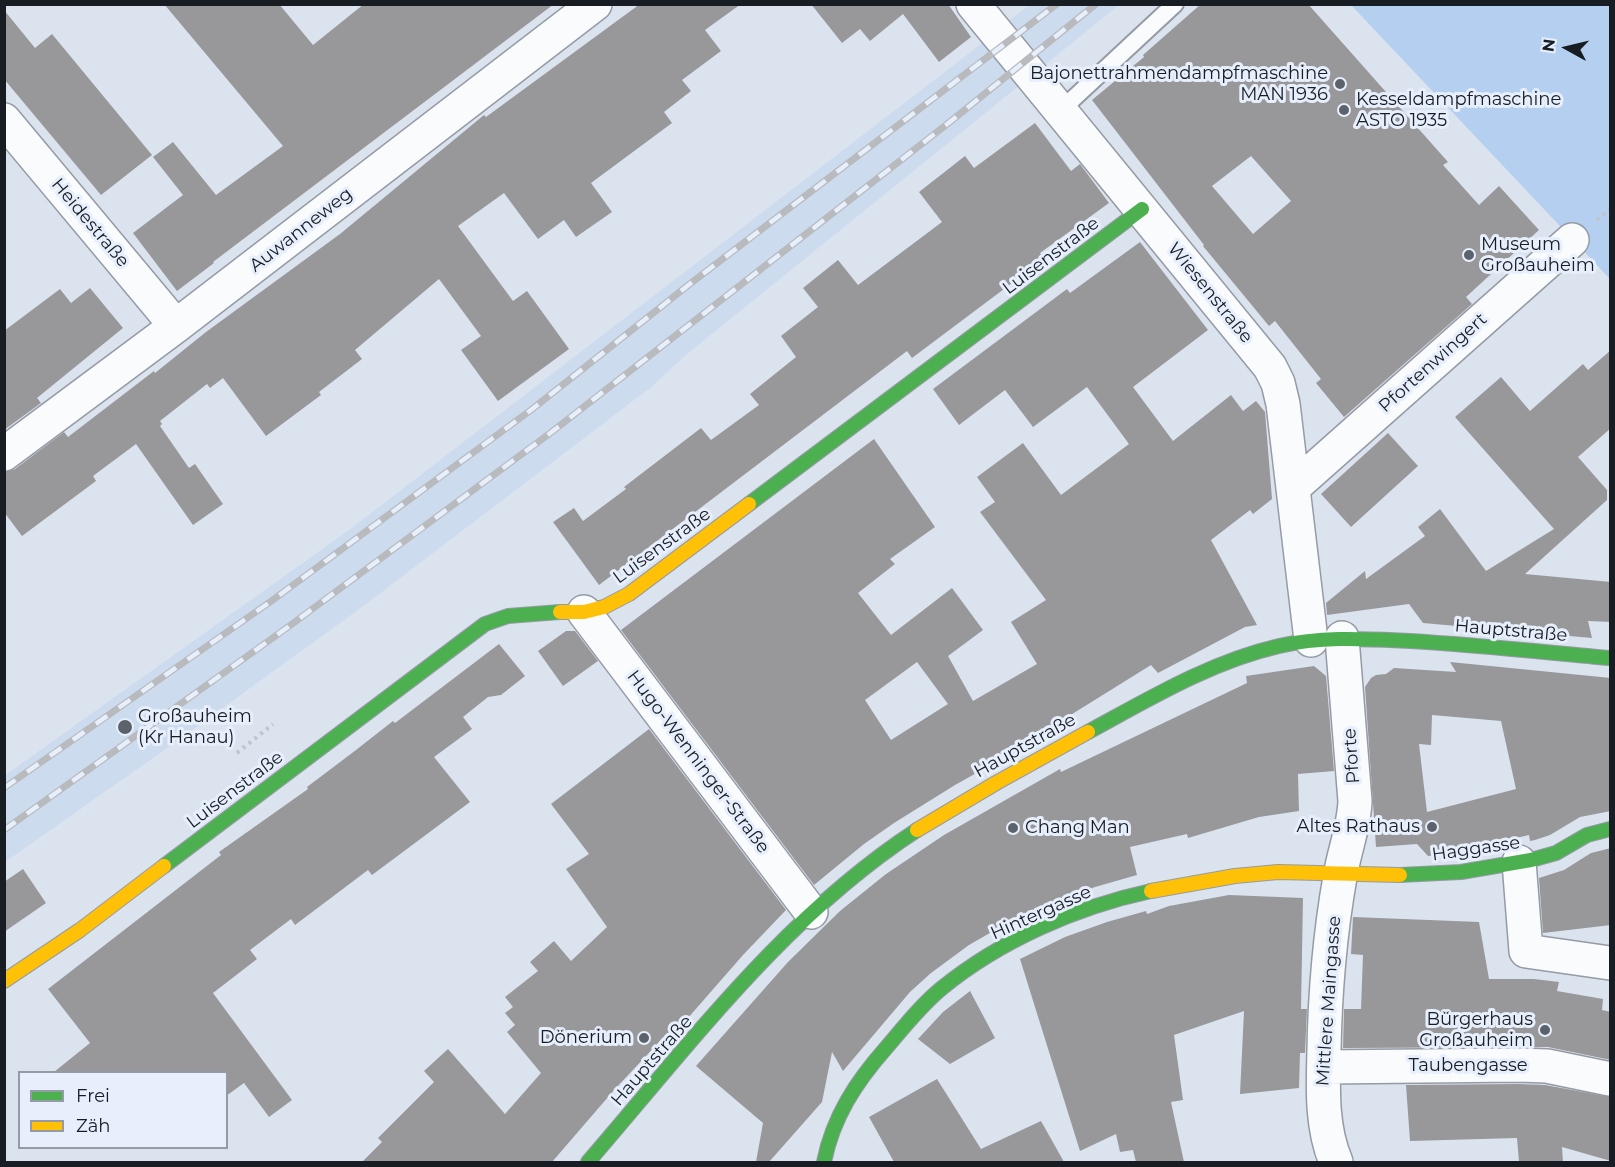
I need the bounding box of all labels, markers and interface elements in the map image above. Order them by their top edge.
north arrow [1537,18,1597,78]
text: N [1538,38,1559,53]
place label: Bajonettrahmendampfmaschine MAN 1936 [1030,63,1328,106]
marker: Bajonettrahmendampfmaschine MAN 1936 [1333,77,1347,91]
place label: Kesseldampfmaschine ASTO 1935 [1356,89,1561,132]
marker: Kesseldampfmaschine ASTO 1935 [1337,103,1351,117]
street label: Heidestraße [47,174,133,272]
street label: Auwanneweg [245,183,357,277]
street label: Luisenstraße [998,213,1104,299]
place label: Museum Großauheim [1481,234,1595,276]
street label: Wiesenstraße [1163,238,1257,348]
marker: Museum Großauheim [1462,248,1476,262]
street label: Pfortenwingert [1374,309,1492,417]
street label: Luisenstraße [609,503,715,589]
street label: Hauptstraße [1454,615,1568,647]
street label: Hugo-Wenninger-Straße [622,666,774,858]
place label: Großauheim (Kr Hanau) [138,706,252,748]
street label: Hauptstraße [970,709,1080,783]
marker: Großauheim (Kr Hanau) [116,718,134,736]
street label: Pforte [1339,728,1365,784]
street label: Luisenstraße [182,747,288,833]
place label: Altes Rathaus [1297,816,1420,838]
place label: Chang Man [1025,817,1130,839]
marker: Altes Rathaus [1425,820,1439,834]
marker: Chang Man [1006,821,1020,835]
street label: Haggasse [1430,832,1522,866]
street label: Hintergasse [987,881,1095,945]
street label: Mittlere Maingasse [1312,915,1346,1087]
place label: Bürgerhaus Großauheim [1419,1009,1533,1052]
street label: Hauptstraße [607,1011,697,1111]
marker: Bürgerhaus Großauheim [1538,1023,1552,1037]
place label: Dönerium [540,1027,632,1049]
marker: Dönerium [637,1031,651,1045]
street label: Taubengasse [1408,1055,1528,1077]
legend [18,1071,228,1149]
text: Frei [76,1085,110,1107]
text: Zäh [76,1115,111,1137]

